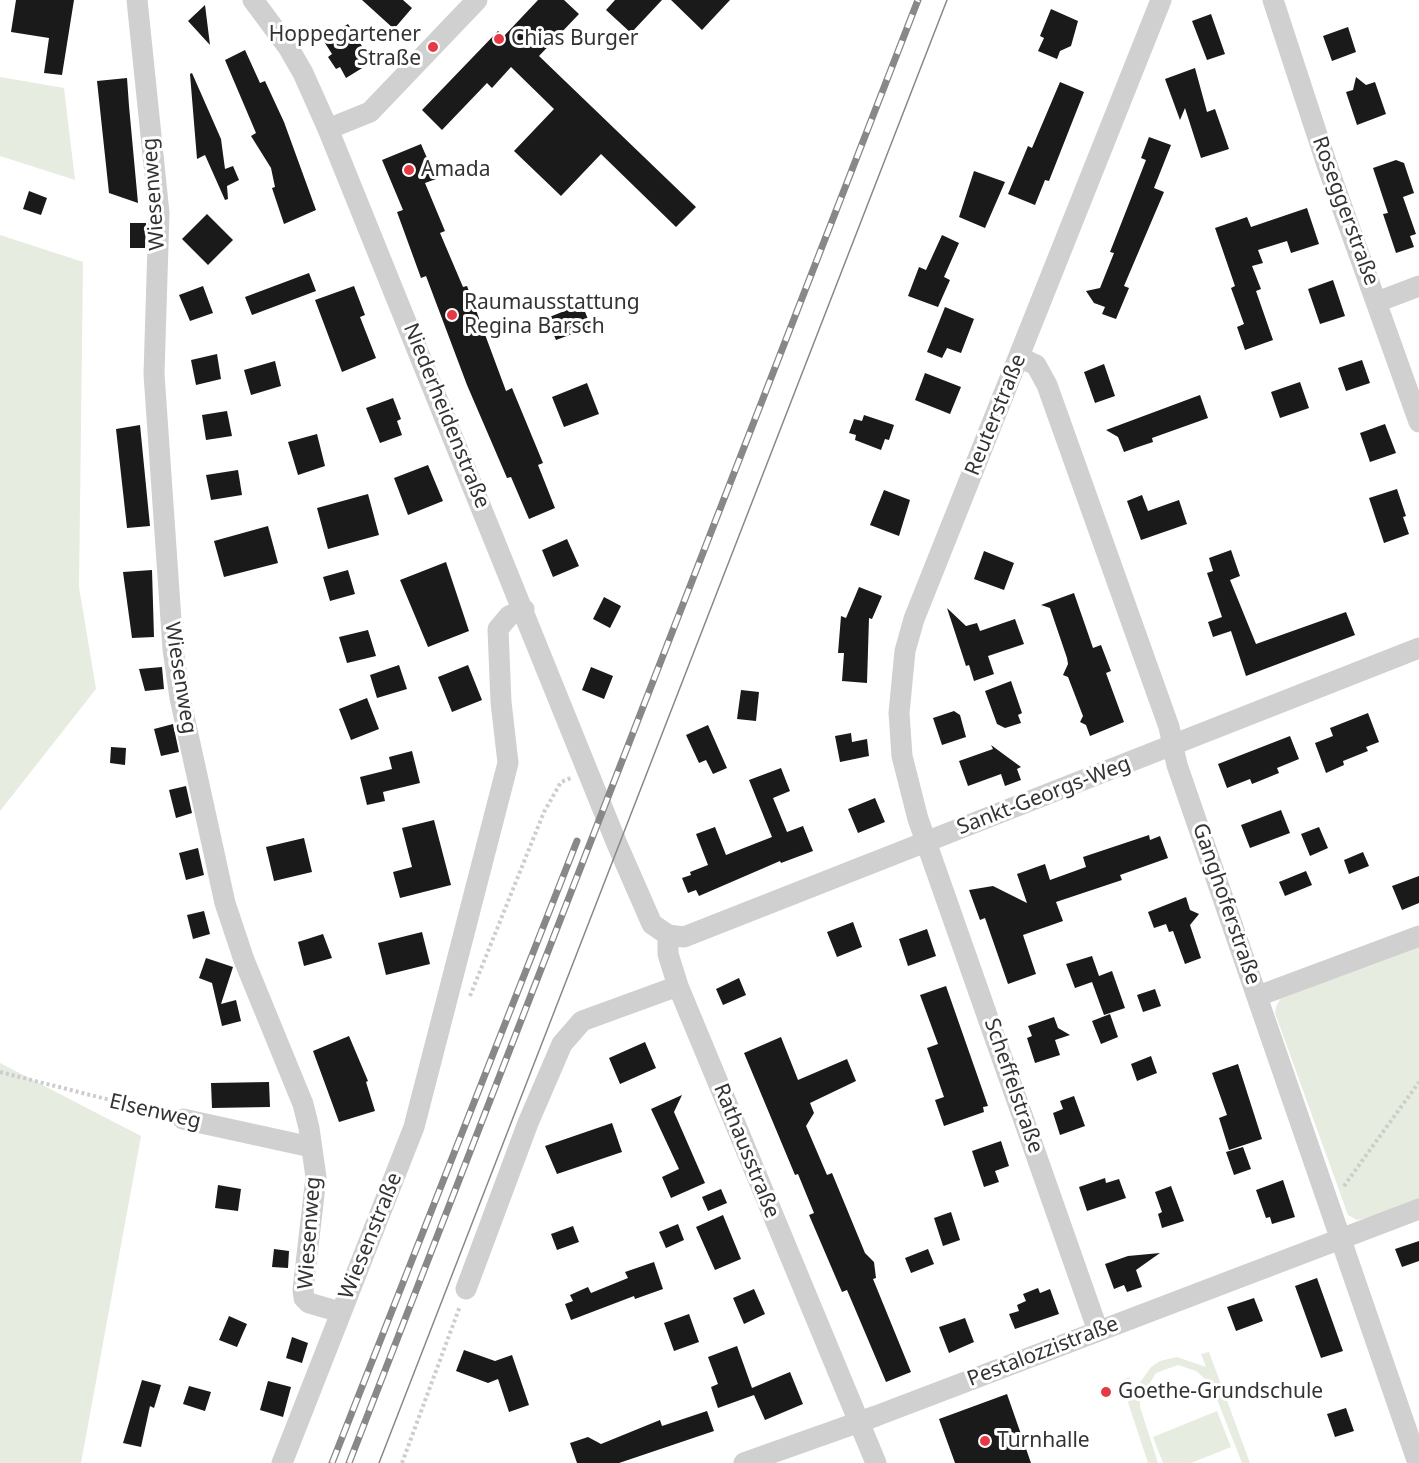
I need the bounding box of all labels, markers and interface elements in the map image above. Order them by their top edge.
place label: Hoppegartener Straße [269,22,421,72]
place label: Chias Burger [511,26,638,52]
marker: Chias Burger [492,32,506,46]
marker: Hoppegartener Straße [426,40,440,54]
street label: Roseggerstraße [1306,133,1384,289]
street label: Wiesenweg [137,137,171,251]
place label: Amada [421,157,491,183]
marker: Amada [402,163,416,177]
place label: Raumausstattung Regina Barsch [464,290,640,340]
marker: Raumausstattung Regina Barsch [445,308,459,322]
street label: Niederheidenstraße [397,320,495,512]
street label: Reuterstraße [960,351,1032,479]
street label: Wiesenweg [159,620,201,736]
street label: Sankt-Georgs-Weg [954,751,1134,841]
street label: Ganghoferstraße [1187,820,1265,988]
street label: Scheffelstraße [978,1015,1048,1157]
street label: Rathausstraße [708,1080,784,1222]
street label: Elsenweg [107,1089,203,1135]
street label: Wiesenstraße [334,1169,408,1303]
street label: Wiesenweg [293,1176,327,1290]
street label: Pestalozzistraße [964,1312,1122,1392]
place label: Goethe-Grundschule [1118,1379,1323,1405]
marker: Goethe-Grundschule [1099,1385,1113,1399]
place label: Turnhalle [997,1428,1090,1454]
marker: Turnhalle [978,1434,992,1448]

